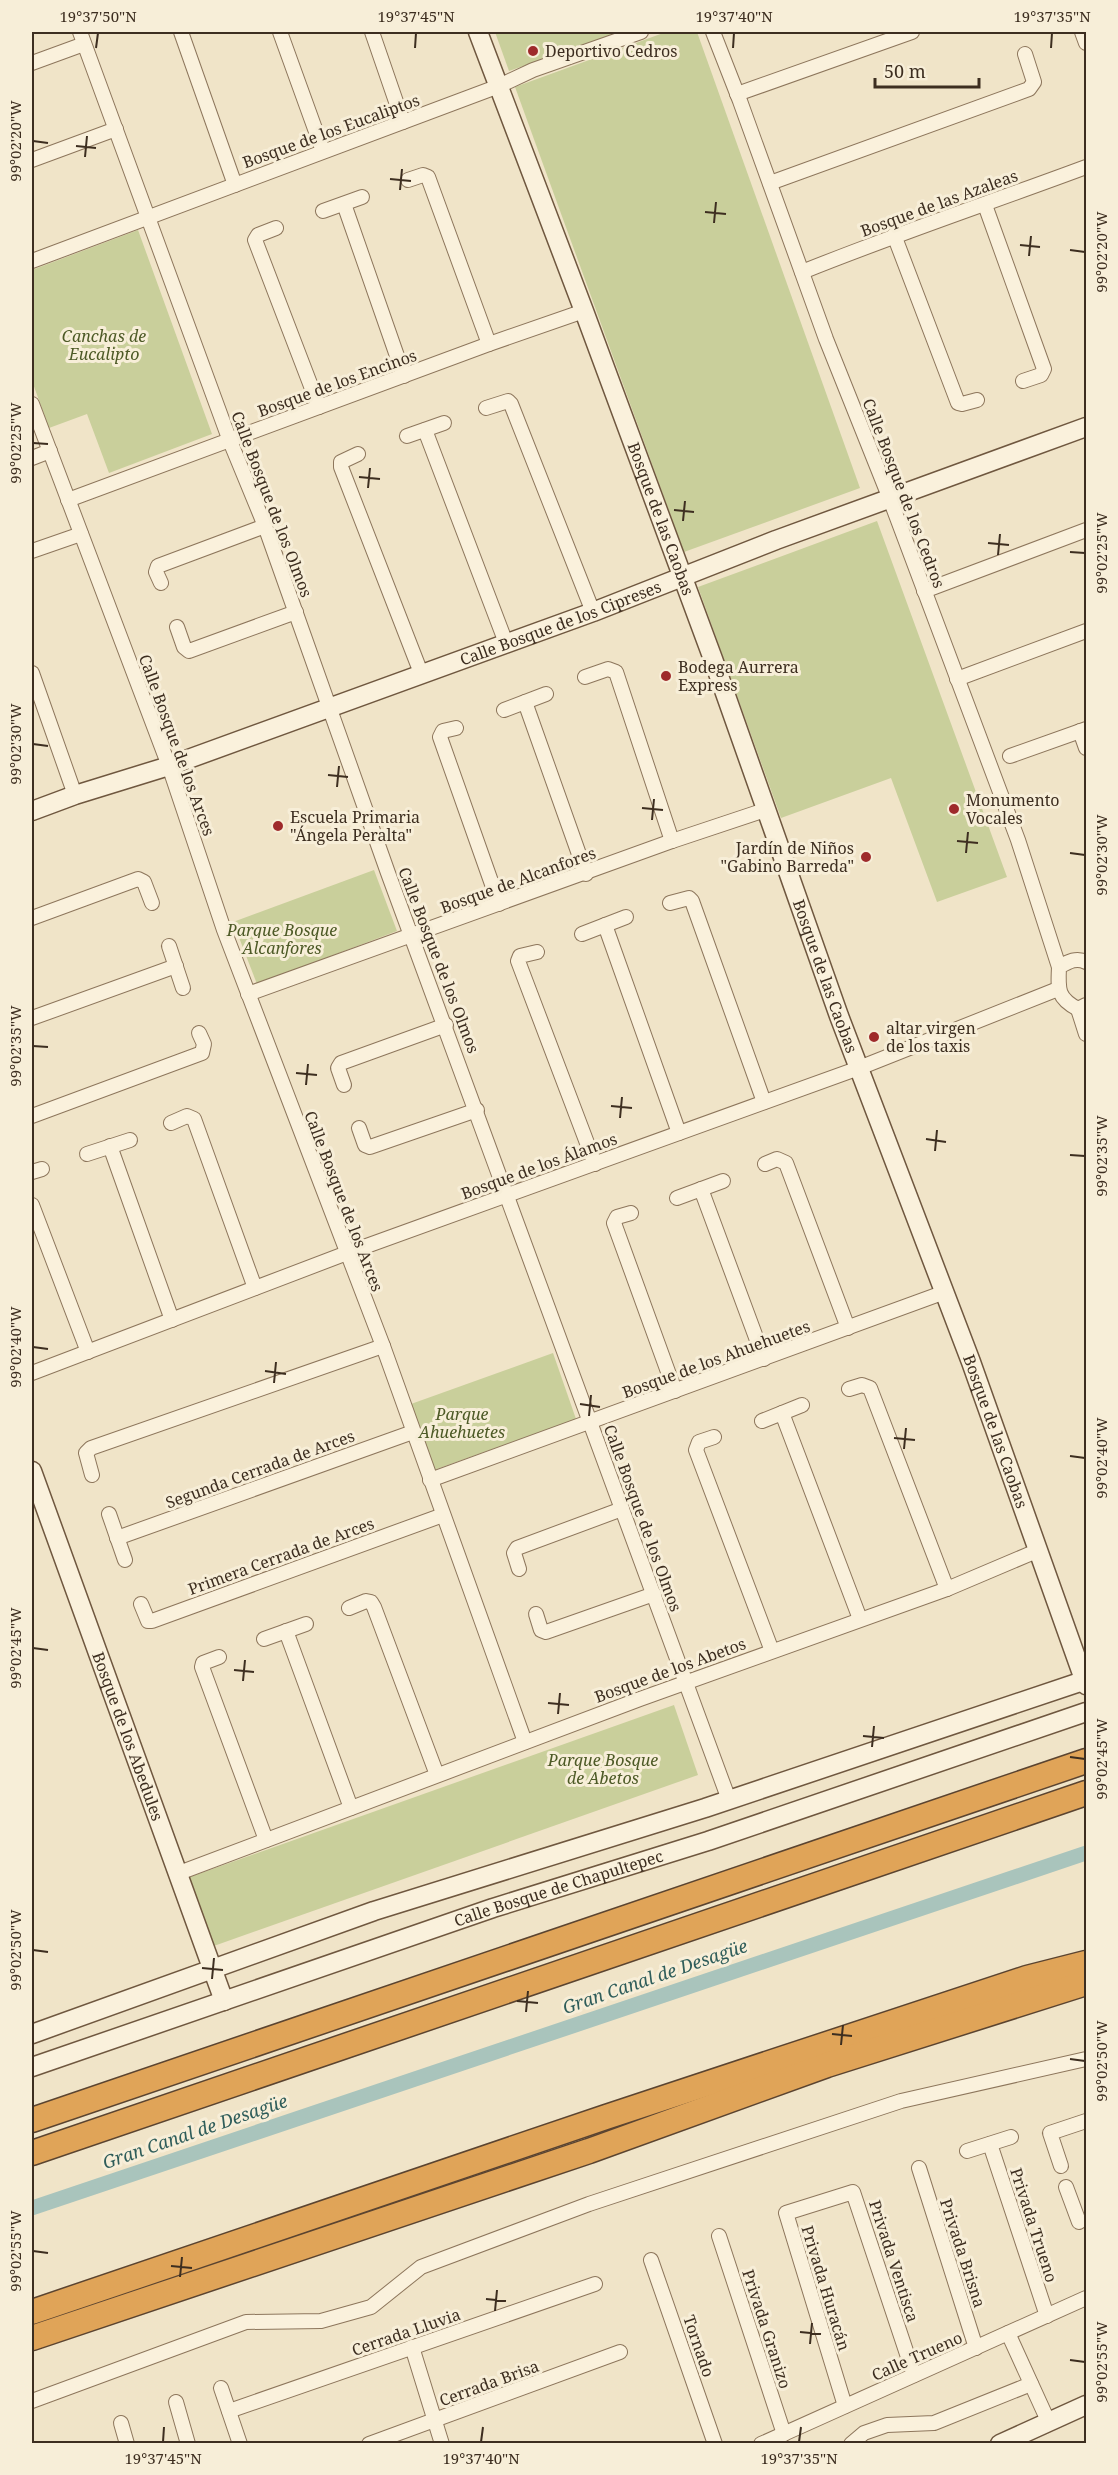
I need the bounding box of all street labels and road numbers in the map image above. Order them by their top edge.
street label: Bosque de los Eucaliptos [240,89,422,173]
street label: Bosque de las Azaleas [857,164,1021,242]
street label: Bosque de los Encinos [254,344,420,422]
street label: Calle Bosque de los Cedros [858,395,950,591]
street label: Calle Bosque de los Olmos [226,408,318,600]
street label: Bosque de las Caobas [623,439,699,598]
street label: Calle Bosque de los Cipreses [457,575,664,670]
street label: Calle Bosque de los Arces [134,651,220,839]
street label: Bosque de Alcanfores [437,842,599,918]
street label: Calle Bosque de los Olmos [393,864,485,1056]
street label: Bosque de las Caobas [788,896,863,1056]
street label: Calle Bosque de los Arces [299,1108,389,1294]
street label: Bosque de los Álamos [458,1128,620,1204]
street label: Bosque de los Ahuehuetes [619,1315,813,1403]
street label: Bosque de las Caobas [958,1351,1033,1511]
street label: Calle Bosque de los Olmos [599,1421,687,1615]
street label: Segunda Cerrada de Arces [163,1425,357,1513]
street label: Primera Cerrada de Arces [185,1512,377,1600]
street label: Bosque de los Abetos [591,1632,749,1708]
street label: Bosque de los Abedules [87,1649,169,1824]
street label: Calle Bosque de Chapultepec [451,1845,666,1932]
street label: Privada Trueno [1005,2165,1063,2285]
street label: Privada Brisna [935,2196,991,2310]
street label: Privada Ventisca [864,2197,924,2325]
street label: Privada Huracán [796,2223,856,2353]
street label: Privada Granizo [737,2267,797,2391]
street label: Cerrada Lluvia [349,2303,463,2361]
street label: Tornado [678,2312,720,2380]
street label: Calle Trueno [868,2326,966,2386]
street label: Cerrada Brisa [436,2355,542,2411]

